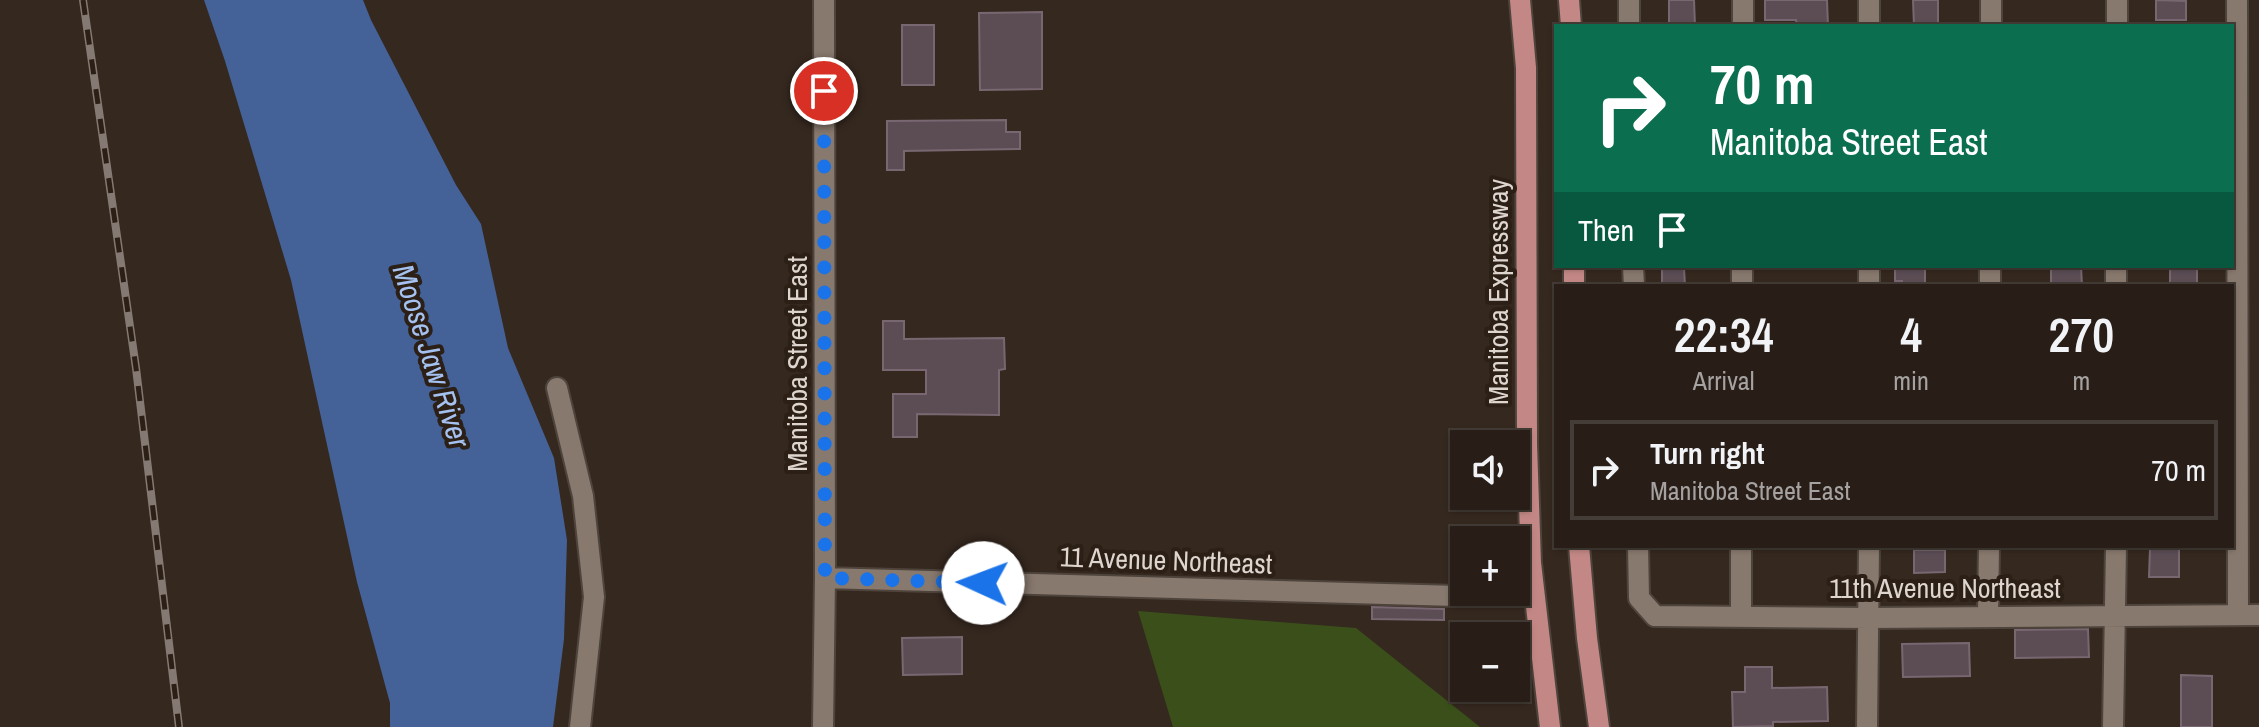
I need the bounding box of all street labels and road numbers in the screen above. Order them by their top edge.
street label: Manitoba Expressway [1479,179,1517,405]
street label: Manitoba Street East [778,256,816,472]
street label: 11 Avenue Northeast [1059,537,1273,583]
street label: 11th Avenue Northeast [1829,569,2061,607]

